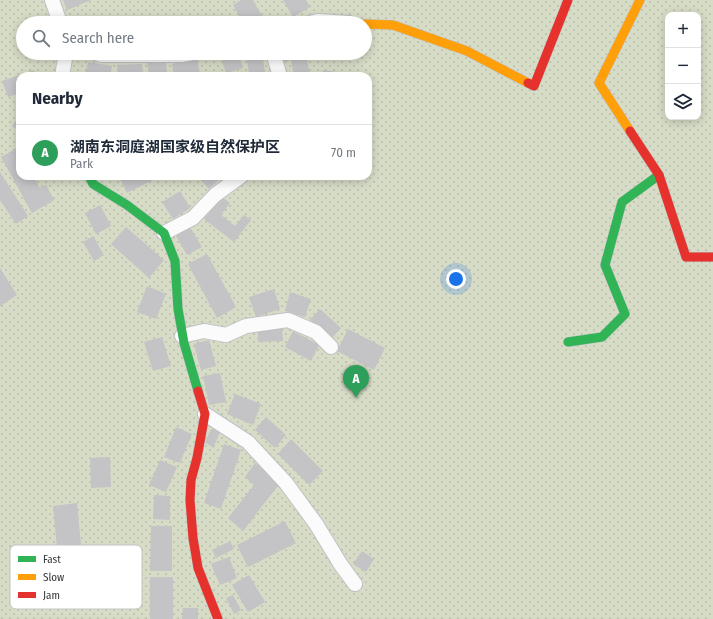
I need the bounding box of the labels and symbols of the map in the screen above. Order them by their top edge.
your location [446,269,466,289]
pin: A [343,365,369,398]
legend [10,545,142,609]
text: Fast [43,553,61,566]
text: Slow [43,571,64,584]
text: Jam [43,589,60,602]

